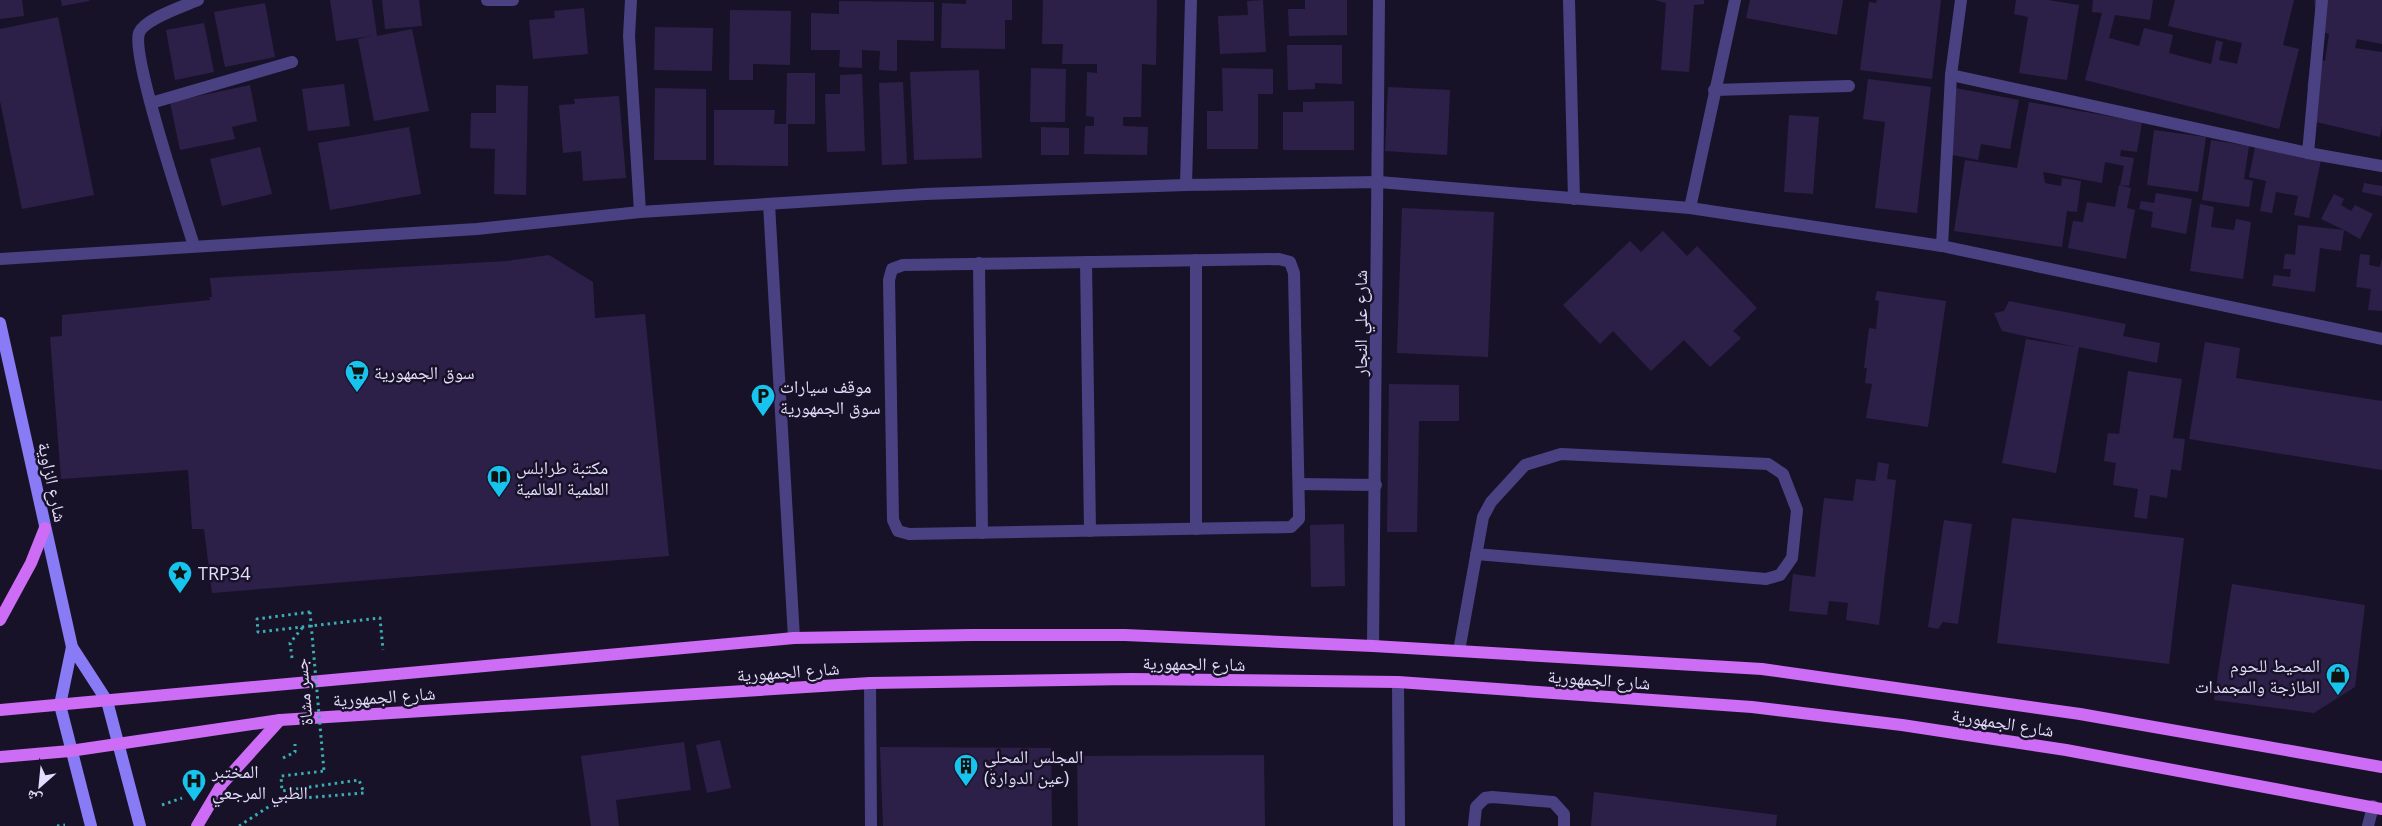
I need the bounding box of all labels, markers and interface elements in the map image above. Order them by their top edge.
street label: شارع علي النجار [1348,270,1376,377]
supermarket icon: سوق الجمهورية [344,359,370,393]
place label: سوق الجمهورية [374,360,475,384]
place label: موقف سيارات سوق الجمهورية [780,374,881,419]
parking icon: موقف سيارات سوق الجمهورية [750,383,776,417]
street label: شارع الزاوية [33,440,73,524]
place label: مكتبة طرابلس العلمية العالمية [516,455,609,500]
library icon: مكتبة طرابلس العلمية العالمية [486,464,512,498]
place icon: TRP34 [167,560,193,594]
place label: TRP34 [198,561,250,585]
street label: شارع الجمهورية [1142,650,1246,676]
place label: المحيط للحوم الطازجة والمجمدات [2195,653,2320,698]
street label: شارع الجمهورية [736,655,840,687]
street label: جسر مشاة [288,657,318,727]
shop icon: المحيط للحوم الطازجة والمجمدات [2325,662,2351,696]
street label: شارع الجمهورية [1547,663,1651,695]
street label: شارع الجمهورية [332,680,436,712]
street label: شارع الجمهورية [1950,702,2056,742]
place label: المجلس المحلي (عين الدوارة) [984,744,1083,789]
building icon: المجلس المحلي (عين الدوارة) [953,753,979,787]
place label: المختبر الطبي المرجعي [211,759,308,808]
north arrow [15,761,65,811]
hospital icon: المختبر الطبي المرجعي [181,768,207,802]
text: ش [23,786,45,810]

